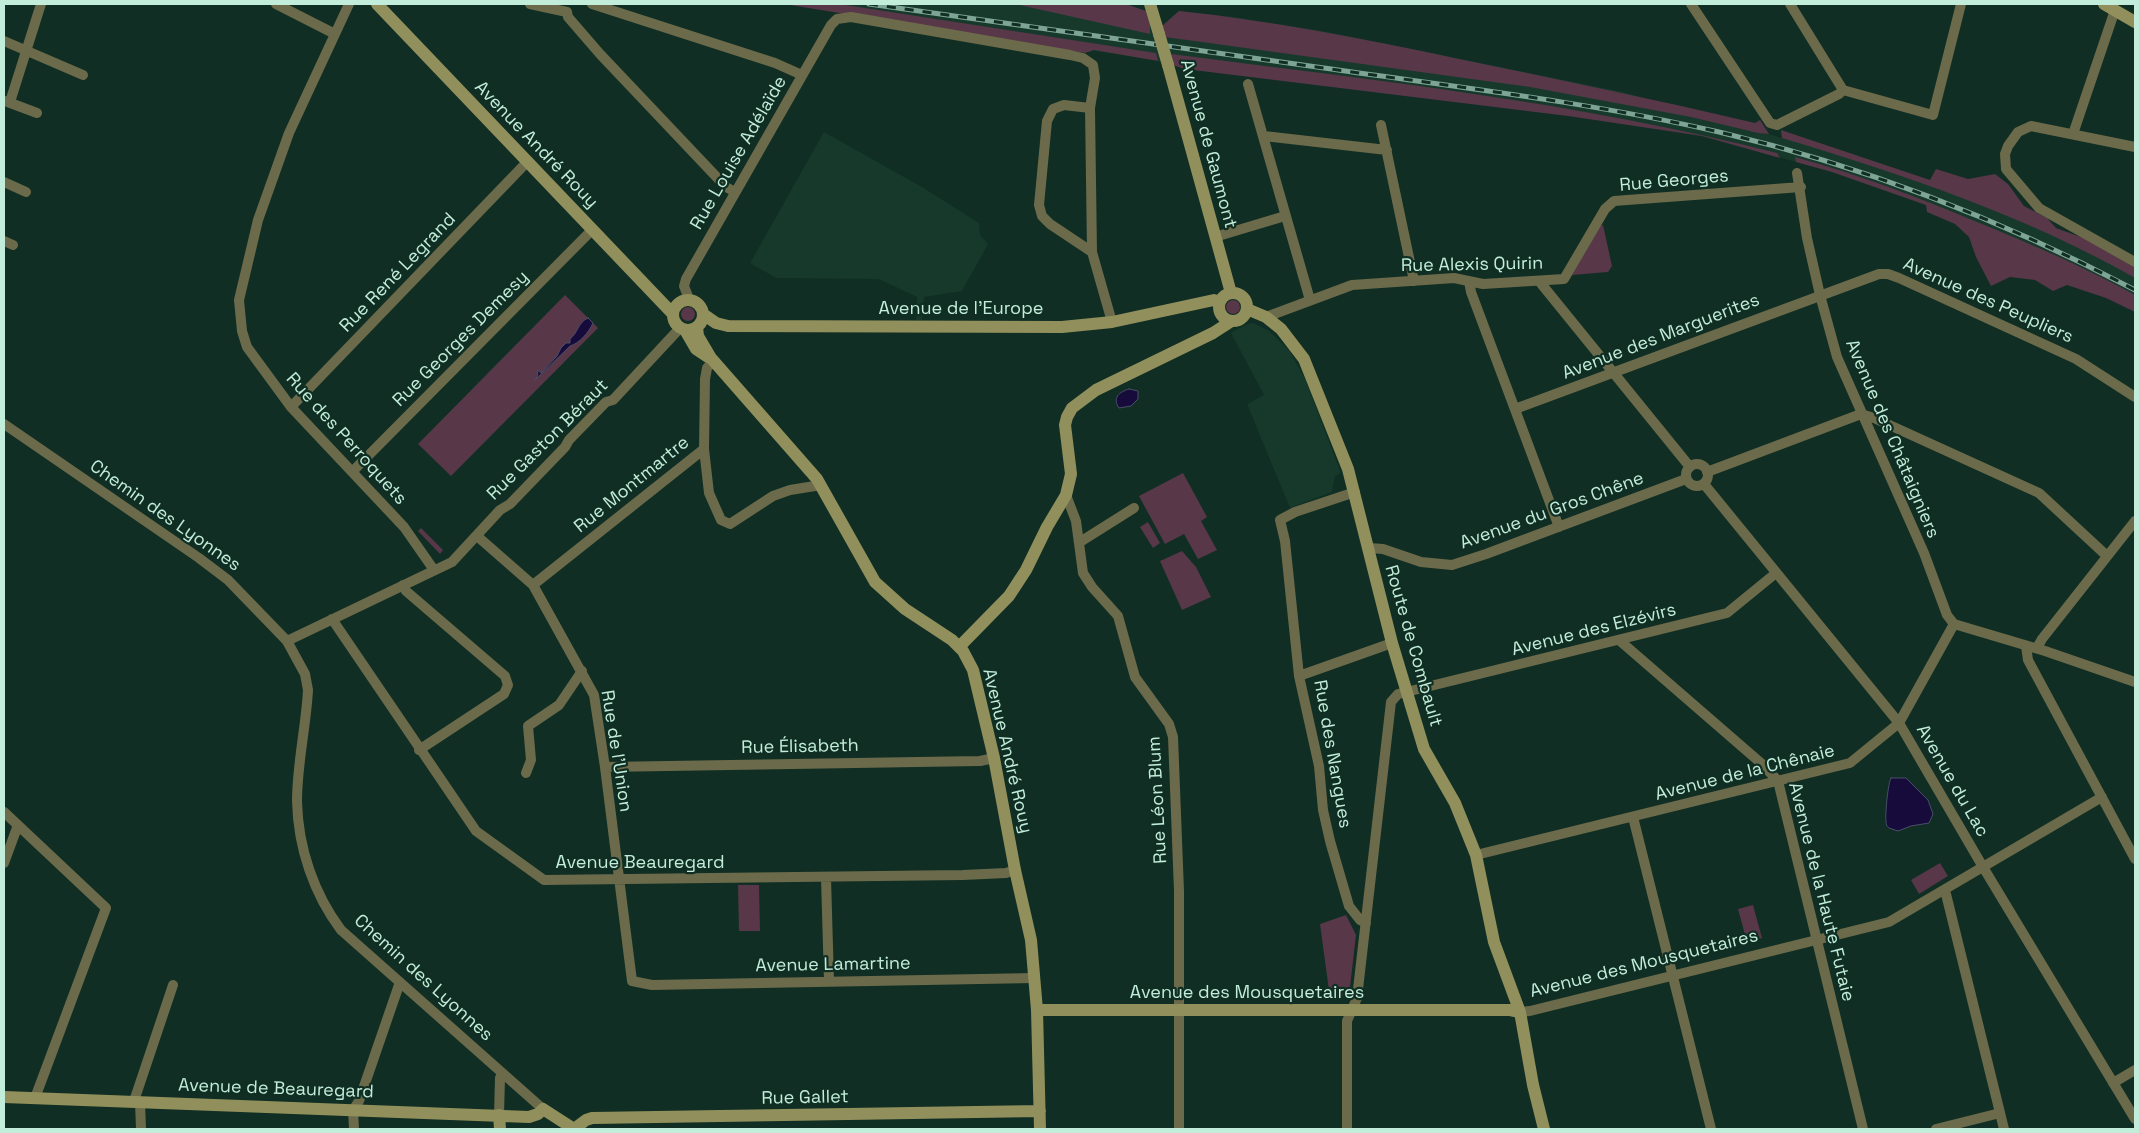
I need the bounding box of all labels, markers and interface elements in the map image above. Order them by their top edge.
street label: Avenue de Gaumont [1175,57,1241,231]
street label: Rue Louise Adélaïde [686,72,792,234]
street label: Avenue André Rouy [470,77,602,213]
street label: Rue Georges [1619,165,1729,197]
street label: Rue René Legrand [336,209,460,337]
street label: Rue Alexis Quirin [1401,253,1543,277]
street label: Avenue des Peupliers [1900,254,2076,348]
street label: Rue Georges Demesy [389,267,533,411]
street label: Avenue des Marguerites [1559,289,1763,385]
street label: Avenue de l'Europe [879,298,1043,320]
street label: Avenue des Châtaigniers [1840,336,1944,542]
street label: Rue des Perroquets [281,369,411,509]
street label: Rue Gaston Béraut [483,375,613,505]
street label: Rue Montmartre [570,432,694,538]
street label: Chemin des Lyonnes [85,456,245,576]
street label: Avenue du Gros Chêne [1457,468,1647,554]
street label: Route de Combault [1380,563,1446,729]
street label: Avenue des Elzévirs [1510,599,1678,661]
street label: Avenue André Rouy [978,667,1036,835]
street label: Rue des Nangues [1308,678,1356,830]
street label: Rue de l'Union [596,689,636,813]
street label: Avenue du Lac [1911,721,1993,841]
street label: Rue Élisabeth [741,735,859,759]
street label: Rue Léon Blum [1144,736,1172,864]
street label: Avenue de la Chênaie [1653,740,1837,806]
street label: Avenue de la Haute Futaie [1783,780,1859,1004]
street label: Avenue Beauregard [556,852,724,874]
street label: Chemin des Lyonnes [349,910,497,1046]
street label: Avenue des Mousquetaires [1528,925,1760,1003]
street label: Avenue Lamartine [755,953,911,977]
street label: Avenue des Mousquetaires [1130,982,1364,1004]
street label: Avenue de Beauregard [178,1075,374,1103]
street label: Rue Gallet [761,1086,849,1110]

